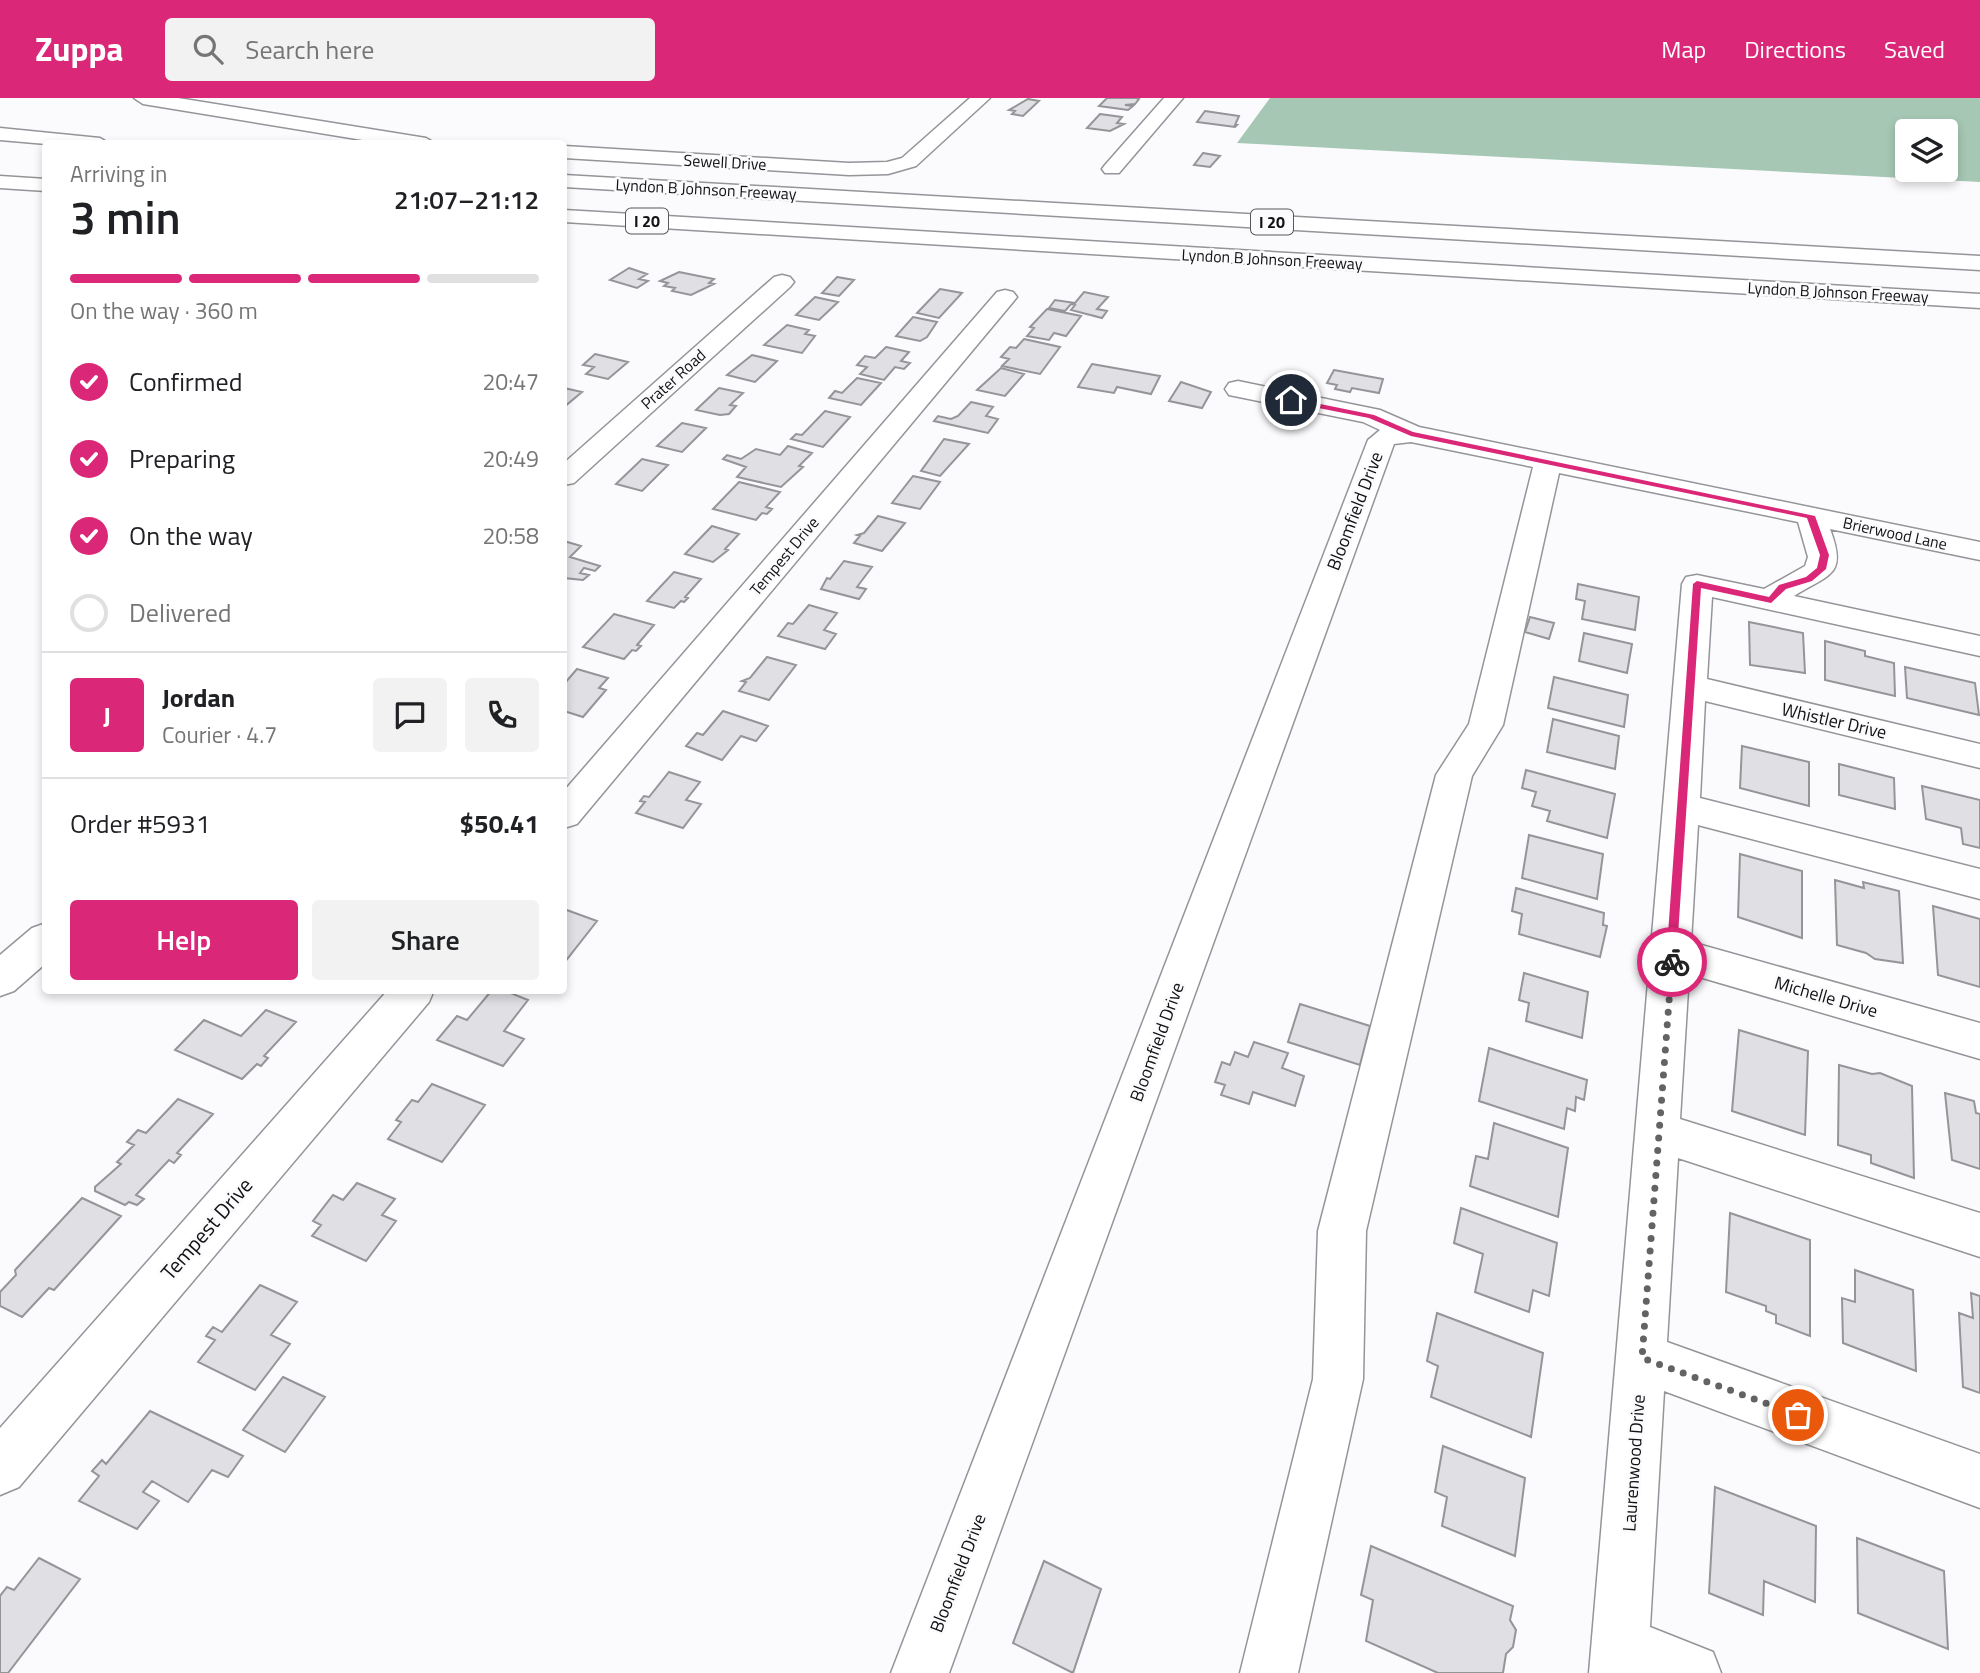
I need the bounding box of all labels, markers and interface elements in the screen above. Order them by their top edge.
search box [165,18,655,81]
text: Zuppa [35,24,123,74]
icon: search [189,30,227,68]
text: Search here [245,30,374,69]
text: Map [1661,31,1706,67]
text: Directions [1744,31,1846,67]
text: Saved [1884,31,1945,67]
map controls [1895,119,1958,182]
button: layers [1895,119,1958,182]
street label: Sewell Drive [683,148,767,176]
text: Arriving in [70,156,167,191]
street label: Lyndon B Johnson Freeway [615,172,797,206]
text: 21:07–21:12 [394,180,539,219]
text: 3 min [70,182,181,252]
road number: I 20 [626,209,668,234]
road number: I 20 [1251,210,1293,234]
street label: Lyndon B Johnson Freeway [1181,242,1363,276]
street label: Lyndon B Johnson Freeway [1747,275,1929,309]
text: On the way · 360 m [70,293,258,328]
street label: Prater Road [635,343,711,415]
text: Confirmed [129,362,243,401]
icon: check [70,363,108,401]
text: 20:47 [482,364,539,399]
pin [1261,370,1321,430]
icon: home [1272,381,1310,419]
text: Preparing [129,439,235,478]
icon: check [70,440,108,478]
text: 20:49 [482,441,539,476]
street label: Bloomfield Drive [1319,447,1390,574]
street label: Brierwood Lane [1841,510,1949,556]
street label: Tempest Drive [744,511,824,601]
text: On the way [129,516,253,555]
icon: check [70,517,108,555]
text: 20:58 [482,518,539,553]
text: Delivered [129,593,232,632]
text: Jordan [162,678,235,717]
button: chat [373,678,447,752]
button: phone [465,678,539,752]
street label: Whistler Drive [1779,695,1889,746]
text: J [103,696,111,735]
text: Courier · 4.7 [162,717,277,752]
text: Order #5931 [70,804,210,843]
text: $50.41 [460,804,539,843]
button: Help [70,900,298,980]
button: Share [312,900,539,980]
courier [1637,927,1707,997]
icon: bike [1653,943,1691,981]
street label: Michelle Drive [1771,969,1881,1024]
street label: Bloomfield Drive [1122,978,1191,1105]
street label: Tempest Drive [153,1170,260,1287]
pin [1768,1385,1828,1445]
street label: Laurenwood Drive [1615,1393,1652,1532]
icon: bag [1779,1396,1817,1434]
street label: Bloomfield Drive [922,1509,993,1636]

